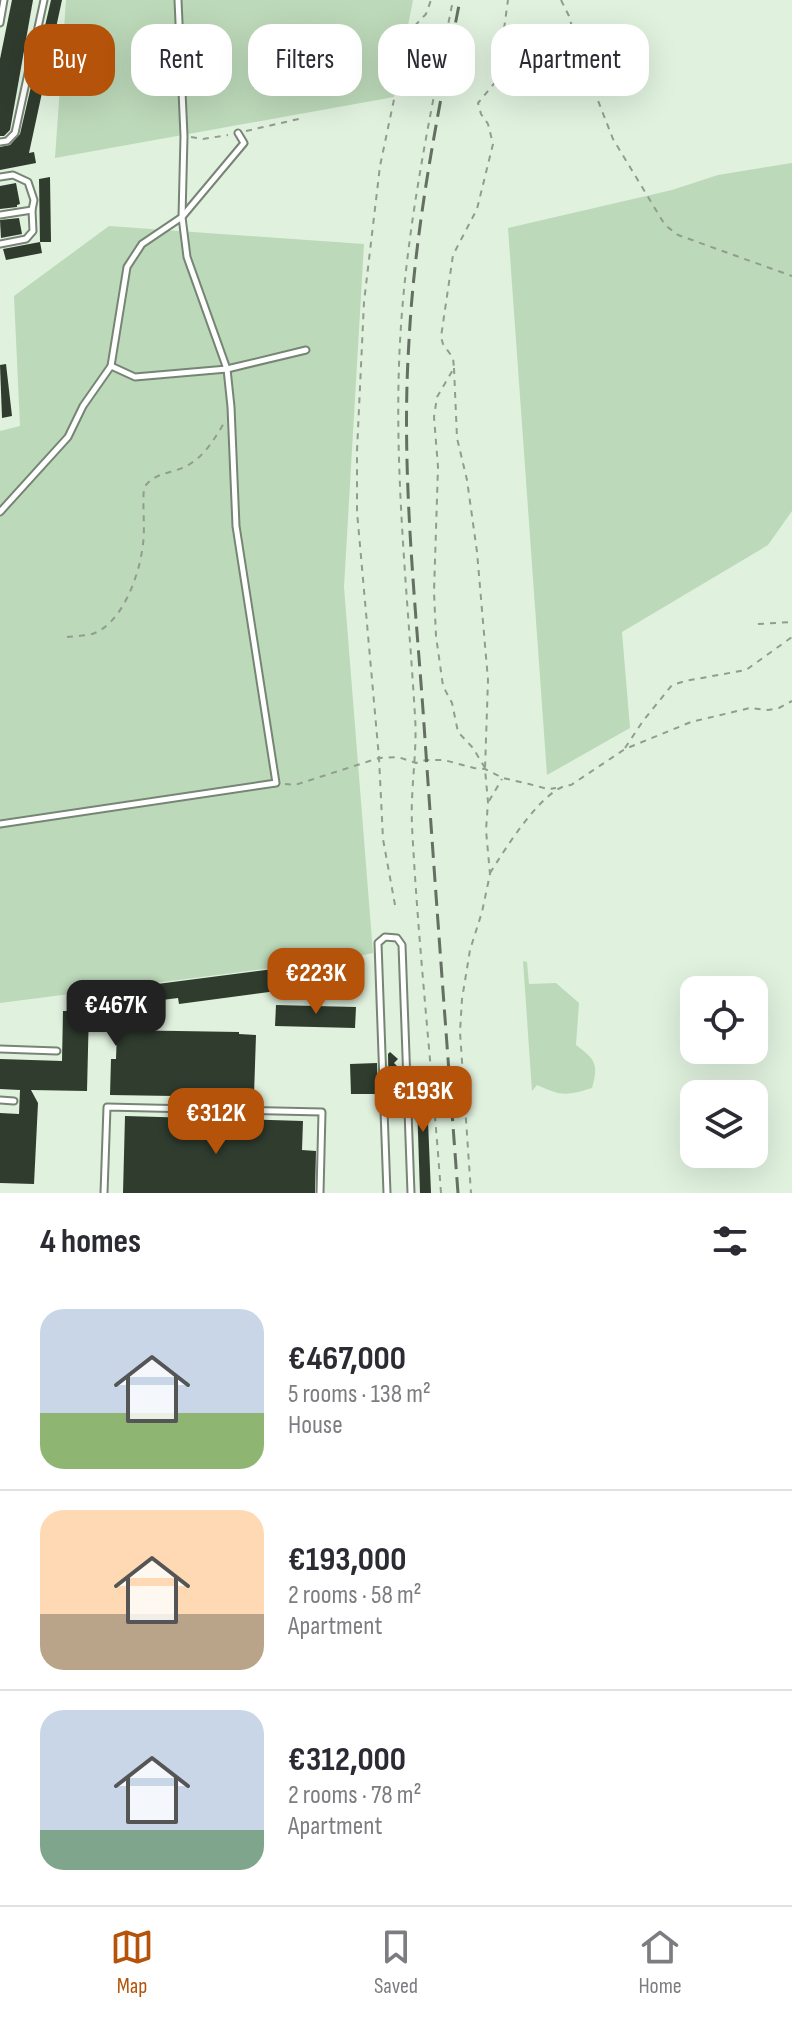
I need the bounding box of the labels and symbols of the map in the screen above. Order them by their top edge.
pin: €223K [260,948,372,1016]
pin: €467K [60,980,172,1048]
pin: €193K [367,1066,479,1134]
pin: €312K [160,1088,272,1156]

